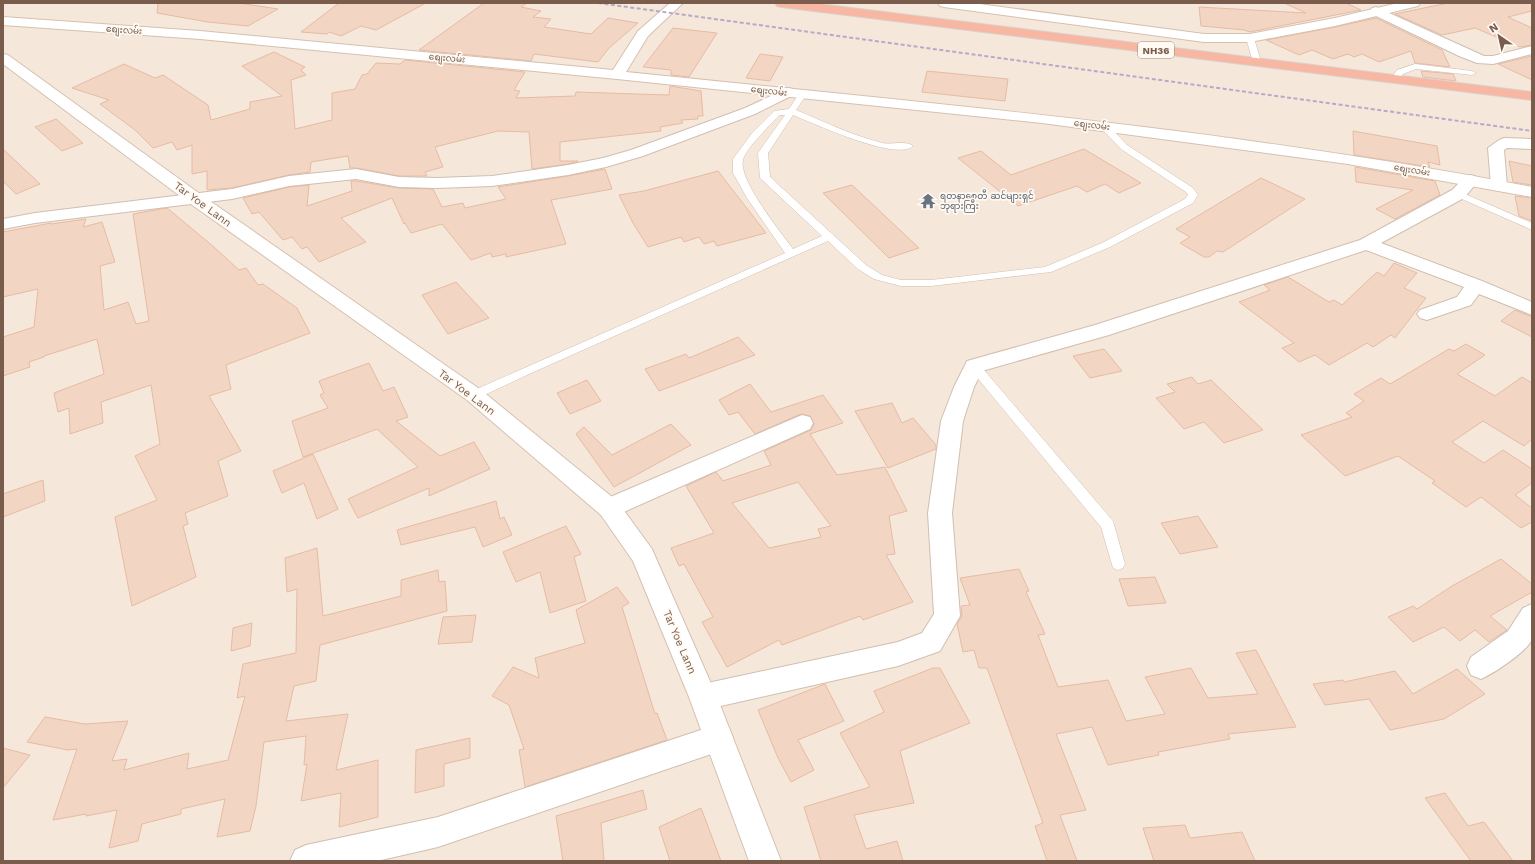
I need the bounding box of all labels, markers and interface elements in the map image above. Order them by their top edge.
north arrow [1479,16,1519,56]
text: N [1487,20,1501,36]
street label: စျေးလမ်း [105,23,143,39]
road number: NH36 [1138,42,1174,58]
street label: စျေးလမ်း [428,50,466,68]
street label: စျေးလမ်း [750,83,788,101]
street label: စျေးလမ်း [1073,117,1111,135]
street label: စျေးလမ်း [1393,161,1431,181]
street label: Tar Yoe Lann [171,179,234,230]
place label: ရတနာစေတီ ဆင်များရှင် ဘုရားကြီး [940,189,1034,213]
temple icon: ရတနာစေတီ ဆင်များရှင် ဘုရားကြီး [919,192,937,210]
street label: Tar Yoe Lann [436,367,498,418]
street label: Tar Yoe Lann [660,608,699,676]

